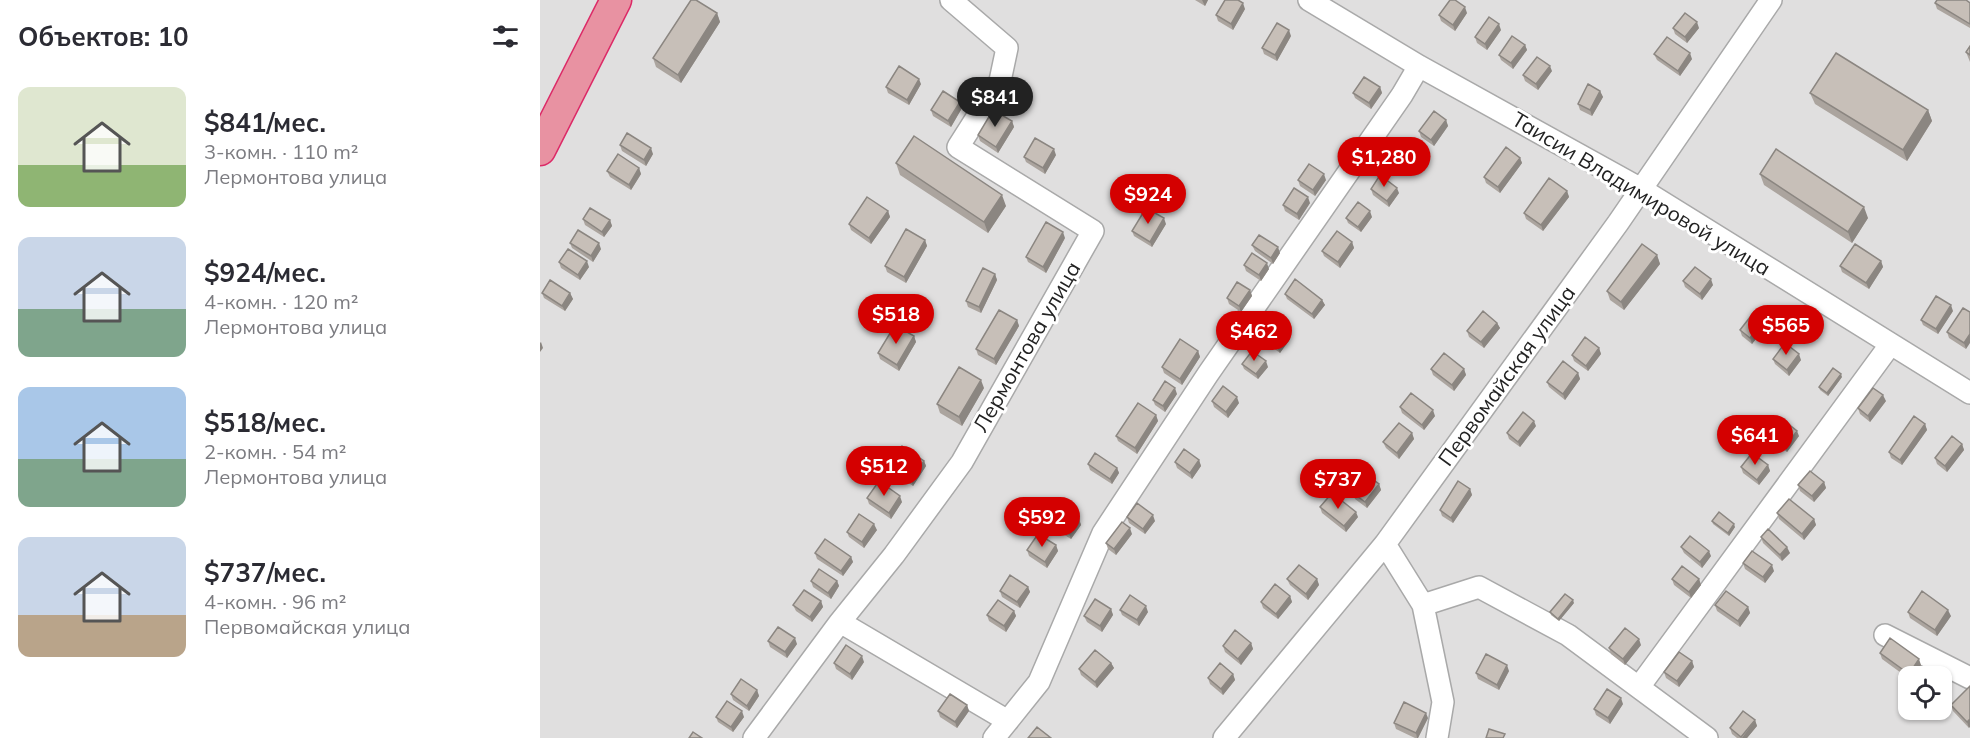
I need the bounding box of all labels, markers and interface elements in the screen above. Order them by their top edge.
text: Объектов: 10 [18,20,189,53]
icon: filters [489,20,522,53]
pin: $841 [959,77,1031,128]
text: $841 [971,84,1019,109]
text: $841/мес. [204,106,326,139]
street label: Таисии Владимировой улица [1508,106,1775,281]
icon: home [66,111,138,183]
pin: $1,280 [1335,137,1433,188]
text: 3-комн. · 110 m² [204,139,358,164]
text: $1,280 [1352,144,1416,169]
text: Лермонтова улица [204,164,387,189]
pin: $924 [1112,174,1184,225]
text: $924 [1124,181,1172,206]
text: $924/мес. [204,256,326,289]
street label: Лермонтова улица [967,257,1085,436]
icon: home [66,261,138,333]
street label: Первомайская улица [1432,280,1580,471]
text: 4-комн. · 120 m² [204,289,358,314]
pin: $518 [860,294,932,345]
text: $518 [872,301,920,326]
pin: $565 [1750,305,1822,356]
pin: $462 [1218,311,1290,362]
text: $565 [1762,312,1810,337]
text: Лермонтова улица [204,314,387,339]
text: $462 [1230,318,1278,343]
text: $518/мес. [204,406,326,439]
icon: home [66,411,138,483]
pin: $641 [1719,415,1791,466]
text: $641 [1731,422,1779,447]
text: 2-комн. · 54 m² [204,439,346,464]
pin: $512 [848,446,920,497]
text: $512 [860,453,908,478]
pin: $737 [1302,459,1374,510]
text: Лермонтова улица [204,464,387,489]
text: $737 [1314,466,1362,491]
pin: $592 [1006,497,1078,548]
text: $592 [1018,504,1066,529]
text: $737/мес. [204,556,326,589]
icon: home [66,561,138,633]
text: 4-комн. · 96 m² [204,589,346,614]
text: Первомайская улица [204,614,410,639]
map controls [1898,666,1952,720]
button: locate [1898,666,1952,720]

